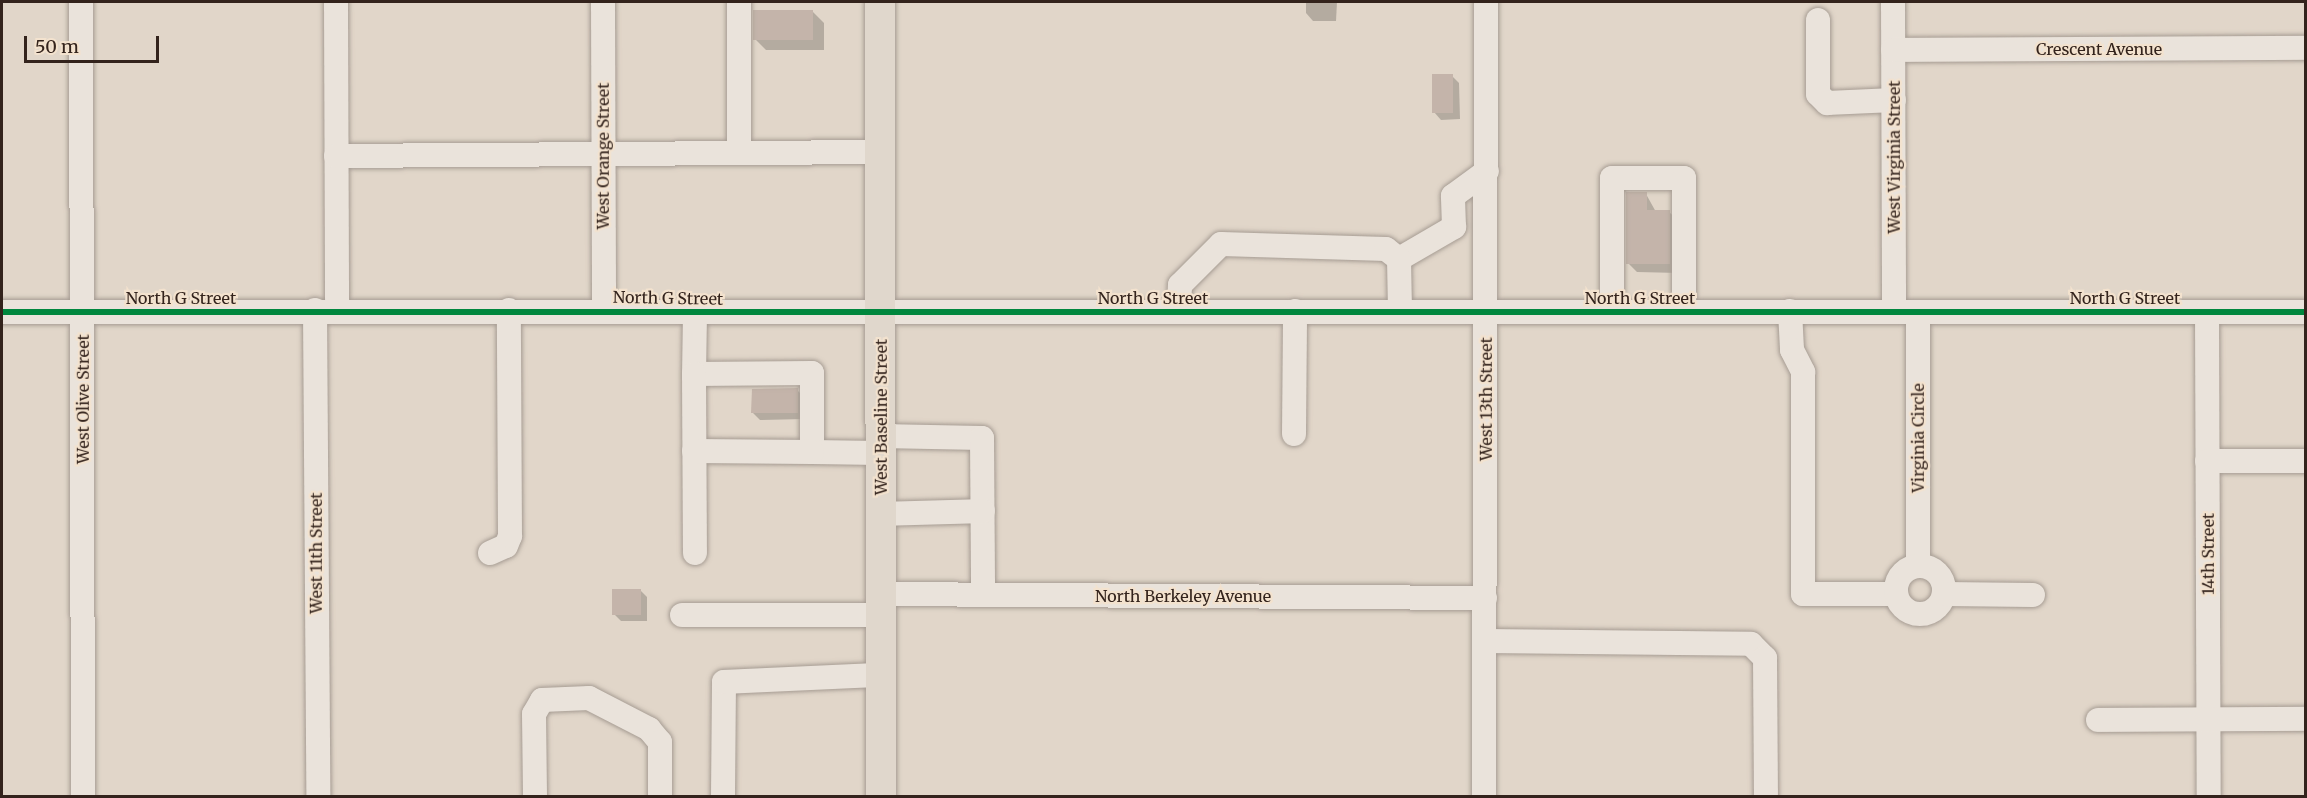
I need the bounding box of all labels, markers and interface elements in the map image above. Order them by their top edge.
scale bar [27,24,162,62]
text: 50 m [35,35,79,58]
street label: Crescent Avenue [2036,39,2162,59]
street label: West Virginia Street [1884,80,1904,234]
street label: West Orange Street [593,83,613,229]
street label: North G Street [613,287,723,309]
street label: North G Street [126,288,236,308]
street label: North G Street [1098,288,1208,308]
street label: North G Street [1585,288,1695,308]
street label: North G Street [2070,288,2180,308]
street label: West Olive Street [73,334,93,464]
street label: West 13th Street [1476,337,1496,461]
street label: West Baseline Street [871,339,891,495]
street label: Virginia Circle [1908,383,1928,493]
street label: West 11th Street [306,492,326,614]
street label: 14th Street [2198,513,2218,595]
street label: North Berkeley Avenue [1095,586,1271,606]

